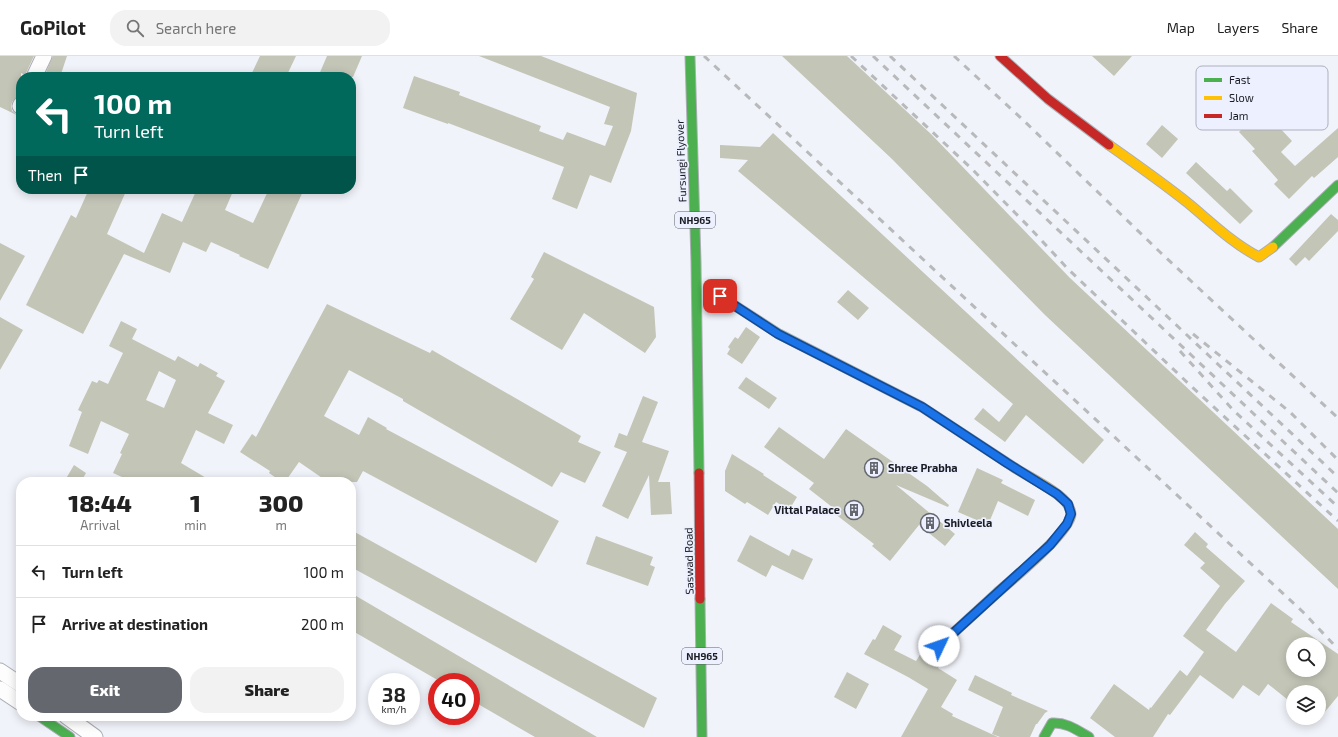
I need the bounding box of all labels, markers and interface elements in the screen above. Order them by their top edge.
search box [110,10,390,46]
text: GoPilot [20,16,86,39]
icon: search [124,17,146,39]
text: Search here [156,19,236,37]
text: Map [1167,19,1195,36]
text: Layers [1217,19,1259,36]
text: Share [1281,19,1318,36]
legend [1196,66,1328,130]
text: Fast [1229,73,1251,86]
text: 100 m [94,86,172,120]
icon: left [28,88,80,140]
text: Slow [1229,91,1254,104]
text: Jam [1229,109,1248,122]
street label: Fursungi Flyover [673,119,688,203]
text: Turn left [94,120,164,142]
icon: arrive [70,164,92,186]
text: Then [28,166,62,184]
road number: NH965 [675,212,715,228]
pin [703,279,737,313]
icon: arrive [709,285,731,307]
building icon: Shree Prabha [863,457,885,479]
place label: Shree Prabha [888,461,958,474]
text: 18:44 [68,488,132,517]
text: 1 [190,488,201,517]
text: 300 [259,488,304,517]
building icon: Vittal Palace [843,499,865,521]
place label: Vittal Palace [774,503,840,516]
building icon: Shivleela [919,512,941,534]
place label: Shivleela [944,516,992,529]
text: Arrival [80,517,120,533]
text: min [184,517,206,533]
text: m [276,517,287,533]
street label: Saswad Road [681,527,696,595]
icon: left [28,561,50,583]
text: Turn left [62,563,123,581]
text: 100 m [303,563,344,581]
icon: arrive [28,613,50,635]
text: Arrive at destination [62,615,208,633]
text: 200 m [301,615,344,633]
position arrow [918,625,960,667]
map controls [1286,637,1326,725]
button: search [1286,637,1326,677]
road number: NH965 [682,648,722,664]
button: Exit [28,667,182,713]
button: Share [190,667,344,713]
speed limit sign: 40 [428,673,480,725]
text: 38 [382,682,406,706]
button: layers [1286,685,1326,725]
text: km/h [382,703,406,715]

